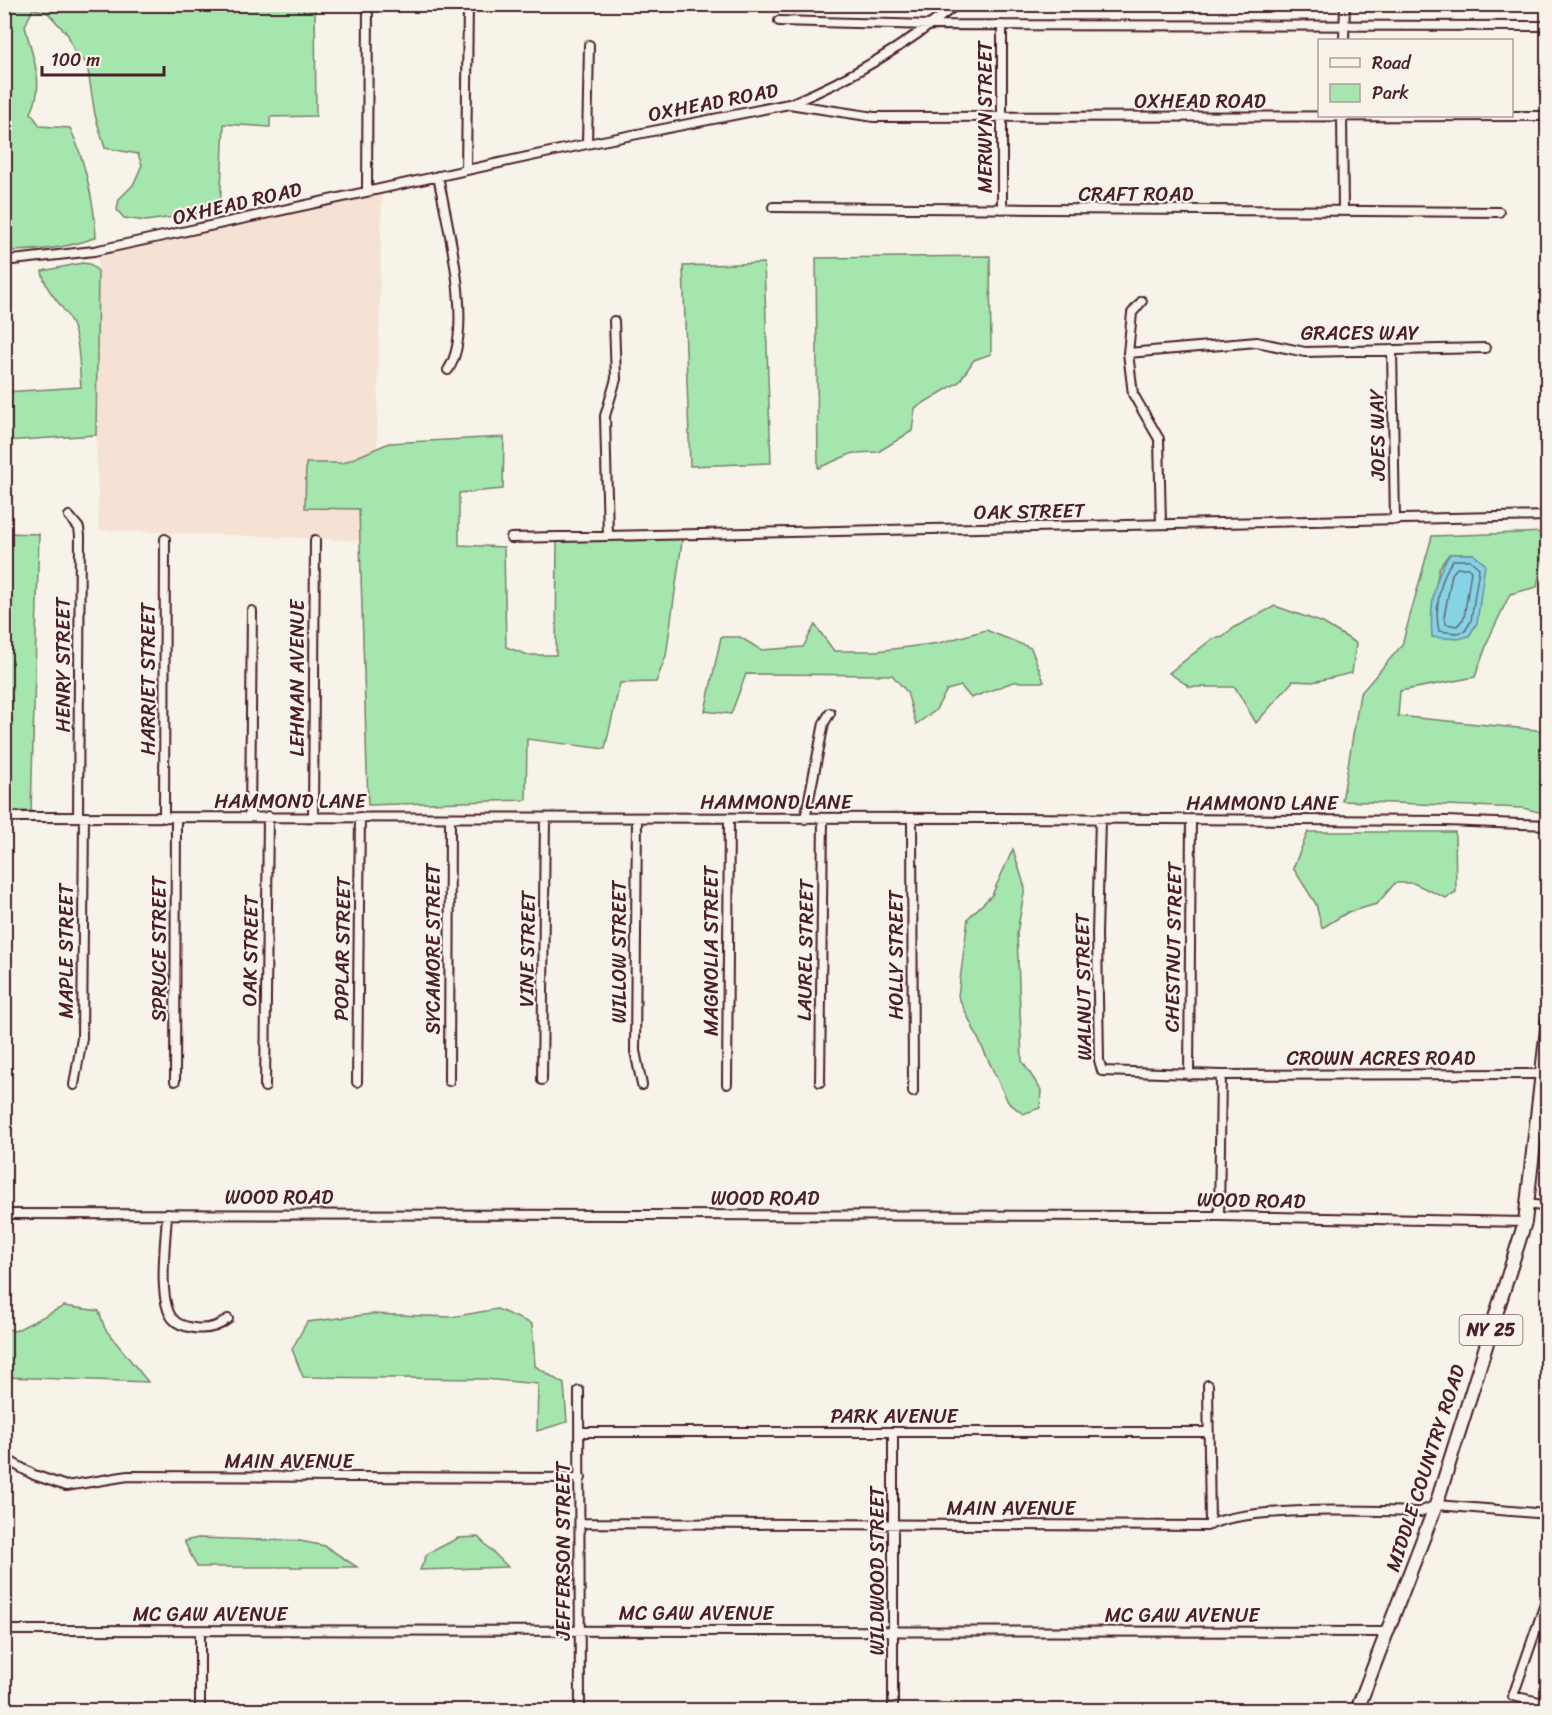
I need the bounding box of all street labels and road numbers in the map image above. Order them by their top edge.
street label: MERWYN STREET [968,40,1003,193]
street label: OXHEAD ROAD [645,73,781,132]
street label: OXHEAD ROAD [1134,84,1266,119]
street label: OXHEAD ROAD [169,172,305,235]
street label: CRAFT ROAD [1078,177,1194,212]
street label: GRACES WAY [1301,316,1420,351]
street label: JOES WAY [1359,387,1396,482]
street label: OAK STREET [973,493,1086,530]
street label: HENRY STREET [46,596,81,732]
street label: LEHMAN AVENUE [280,598,315,756]
street label: HARRIET STREET [131,601,166,755]
street label: HAMMOND LANE [214,784,368,819]
street label: HAMMOND LANE [700,785,854,820]
street label: HAMMOND LANE [1186,786,1340,821]
street label: CHESTNUT STREET [1155,860,1193,1032]
street label: SYCAMORE STREET [416,862,451,1034]
street label: MAGNOLIA STREET [694,865,729,1036]
street label: SPRUCE STREET [142,875,177,1022]
street label: POPLAR STREET [324,875,361,1021]
street label: LAUREL STREET [787,877,824,1021]
street label: WILLOW STREET [602,879,637,1023]
street label: MAPLE STREET [49,882,84,1019]
street label: HOLLY STREET [879,889,914,1020]
street label: VINE STREET [509,890,546,1007]
street label: OAK STREET [232,894,269,1007]
street label: WALNUT STREET [1065,912,1102,1061]
street label: CROWN ACRES ROAD [1287,1041,1476,1076]
street label: WOOD ROAD [225,1180,333,1215]
street label: WOOD ROAD [711,1181,819,1216]
street label: WOOD ROAD [1196,1182,1306,1219]
road number: NY 25 [1460,1315,1522,1345]
street label: MIDDLE COUNTRY ROAD [1375,1360,1476,1576]
street label: PARK AVENUE [830,1399,960,1434]
street label: MAIN AVENUE [225,1444,355,1479]
street label: JEFFERSON STREET [546,1460,581,1641]
street label: WILDWOOD STREET [860,1485,895,1656]
street label: MAIN AVENUE [947,1491,1077,1526]
street label: MC GAW AVENUE [619,1596,775,1631]
street label: MC GAW AVENUE [133,1597,289,1632]
street label: MC GAW AVENUE [1105,1598,1261,1633]

